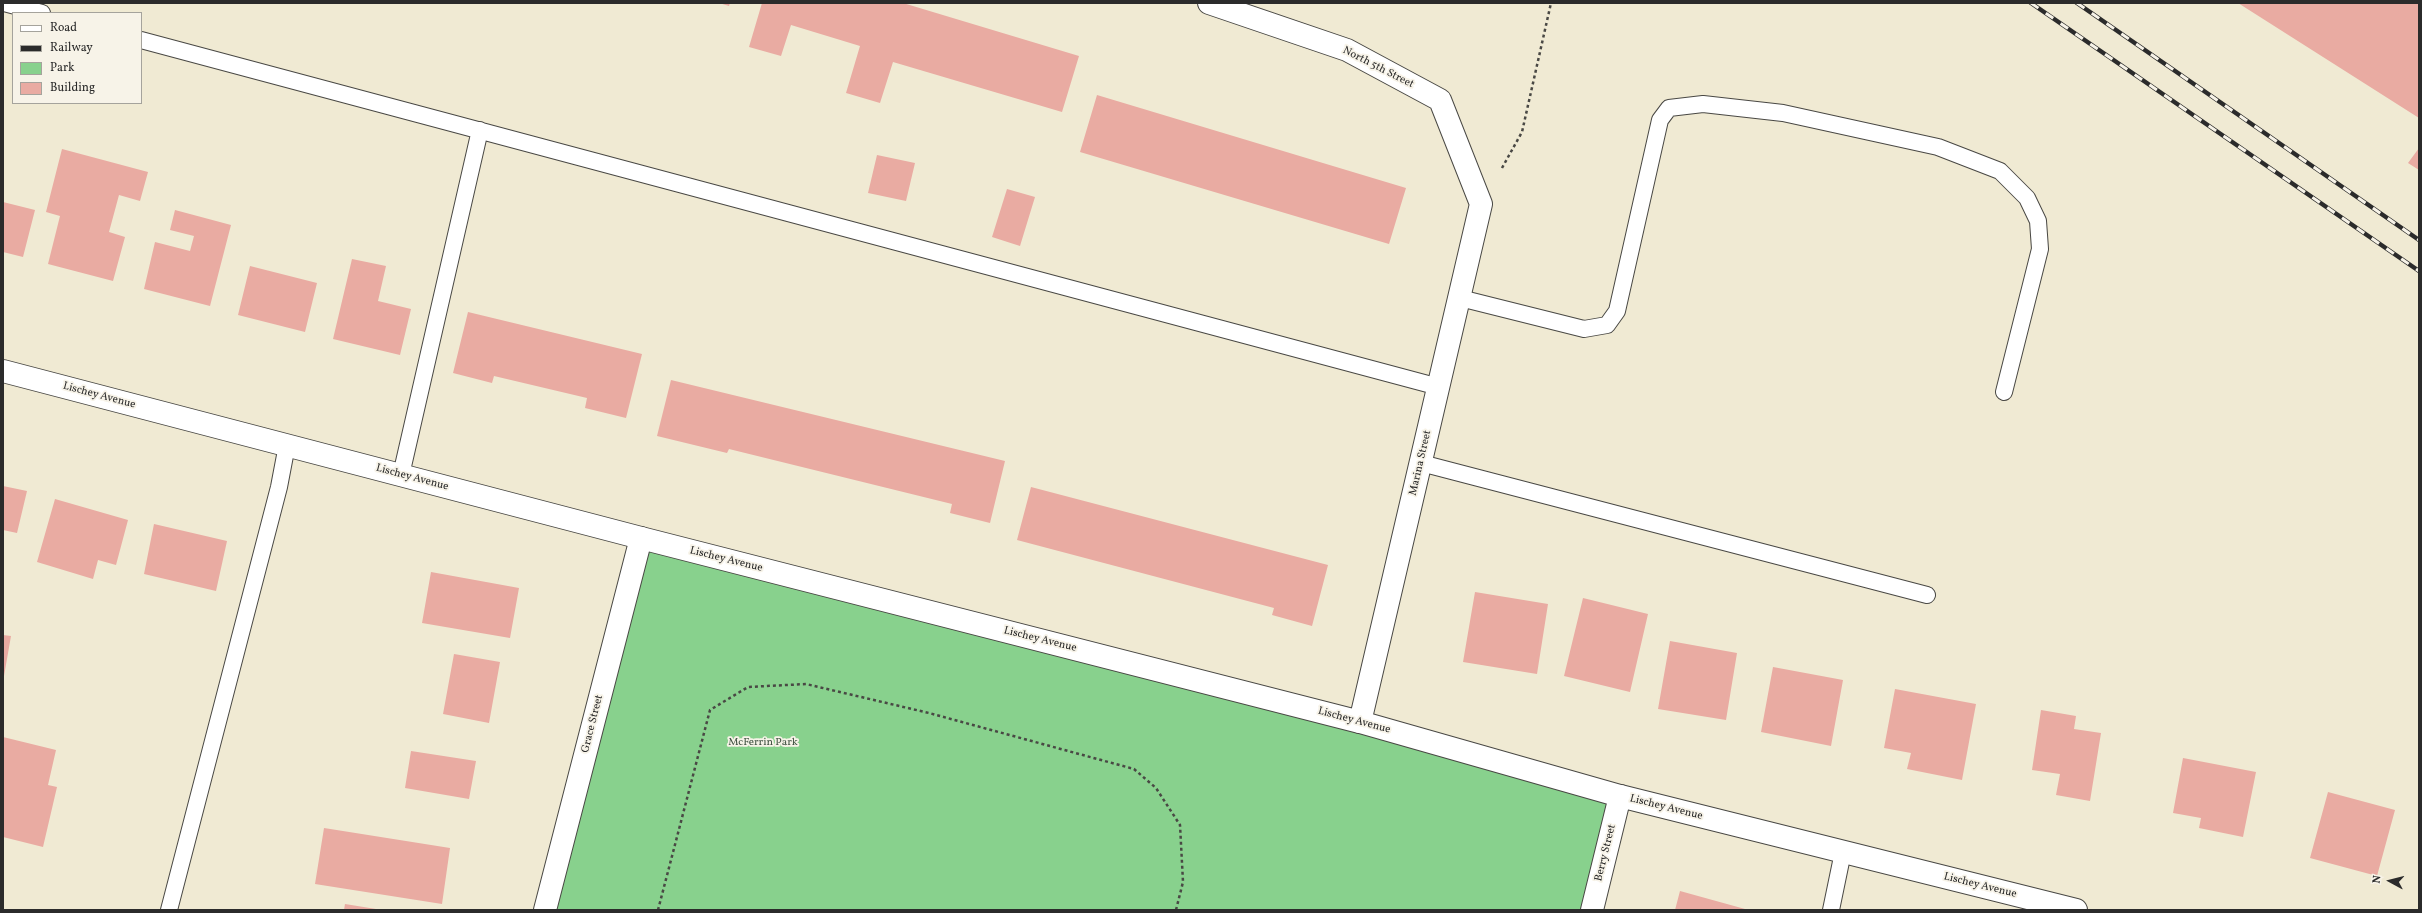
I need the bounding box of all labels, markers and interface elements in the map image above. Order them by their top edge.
legend [12,12,142,104]
text: Road [50,20,77,36]
text: Railway [50,40,93,56]
street label: North 5th Street [1340,44,1416,92]
text: Park [50,60,75,76]
text: Building [50,80,95,96]
street label: Lischey Avenue [61,380,137,412]
street label: Marina Street [1407,429,1435,497]
street label: Lischey Avenue [374,462,450,494]
street label: Lischey Avenue [688,545,764,575]
street label: Lischey Avenue [1002,625,1078,655]
street label: Grace Street [579,694,607,754]
street label: Lischey Avenue [1316,705,1392,737]
park label: McFerrin Park [728,736,798,750]
street label: Lischey Avenue [1628,793,1704,823]
street label: Berry Street [1593,823,1619,883]
north arrow [2370,861,2410,901]
street label: Lischey Avenue [1942,871,2018,901]
text: N [2370,875,2386,884]

